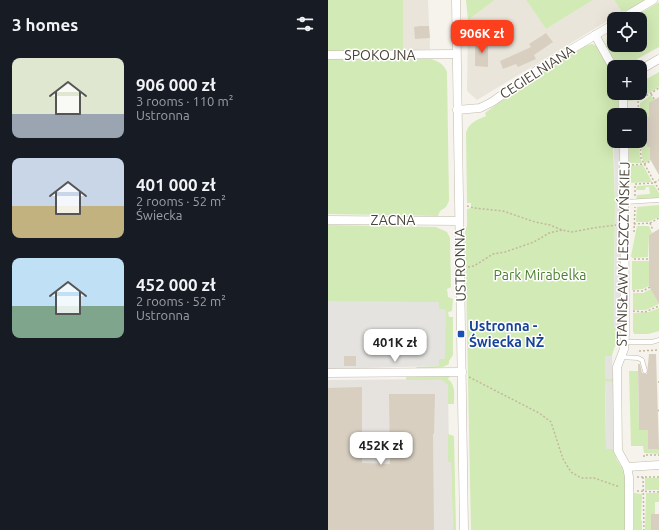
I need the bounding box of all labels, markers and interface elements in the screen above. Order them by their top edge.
map controls [607,12,647,148]
button: locate [607,12,647,52]
icon: filters [294,13,316,35]
text: 3 homes [12,15,78,34]
pin: 906K zł [445,20,519,54]
text: 906K zł [460,26,504,40]
street label: CEGIELNIANA [497,42,577,102]
street label: SPOKOJNA [344,47,416,63]
button: + [607,60,647,100]
icon: home [44,74,92,122]
text: 906 000 zł [136,75,216,94]
text: 3 rooms · 110 m² [136,94,233,108]
text: Ustronna [136,108,190,122]
button: − [607,108,647,148]
street label: STANISŁAWY LESZCZYŃSKIEJ [612,161,633,347]
icon: home [44,174,92,222]
text: 401 000 zł [136,175,216,194]
text: 2 rooms · 52 m² [136,194,226,208]
text: Świecka [136,208,183,222]
street label: ZACNA [371,212,415,228]
street label: USTRONNA [451,228,469,302]
park label: Park Mirabelka [494,267,586,283]
icon: home [44,274,92,322]
text: 452 000 zł [136,275,216,294]
text: 2 rooms · 52 m² [136,294,226,308]
text: Ustronna [136,308,190,322]
place label: Ustronna - Świecka NŻ [469,318,544,350]
pin: 401K zł [358,329,432,363]
marker: Ustronna - Świecka NŻ [456,329,466,339]
text: 401K zł [373,335,417,349]
pin: 452K zł [344,432,418,466]
text: 452K zł [359,438,403,452]

